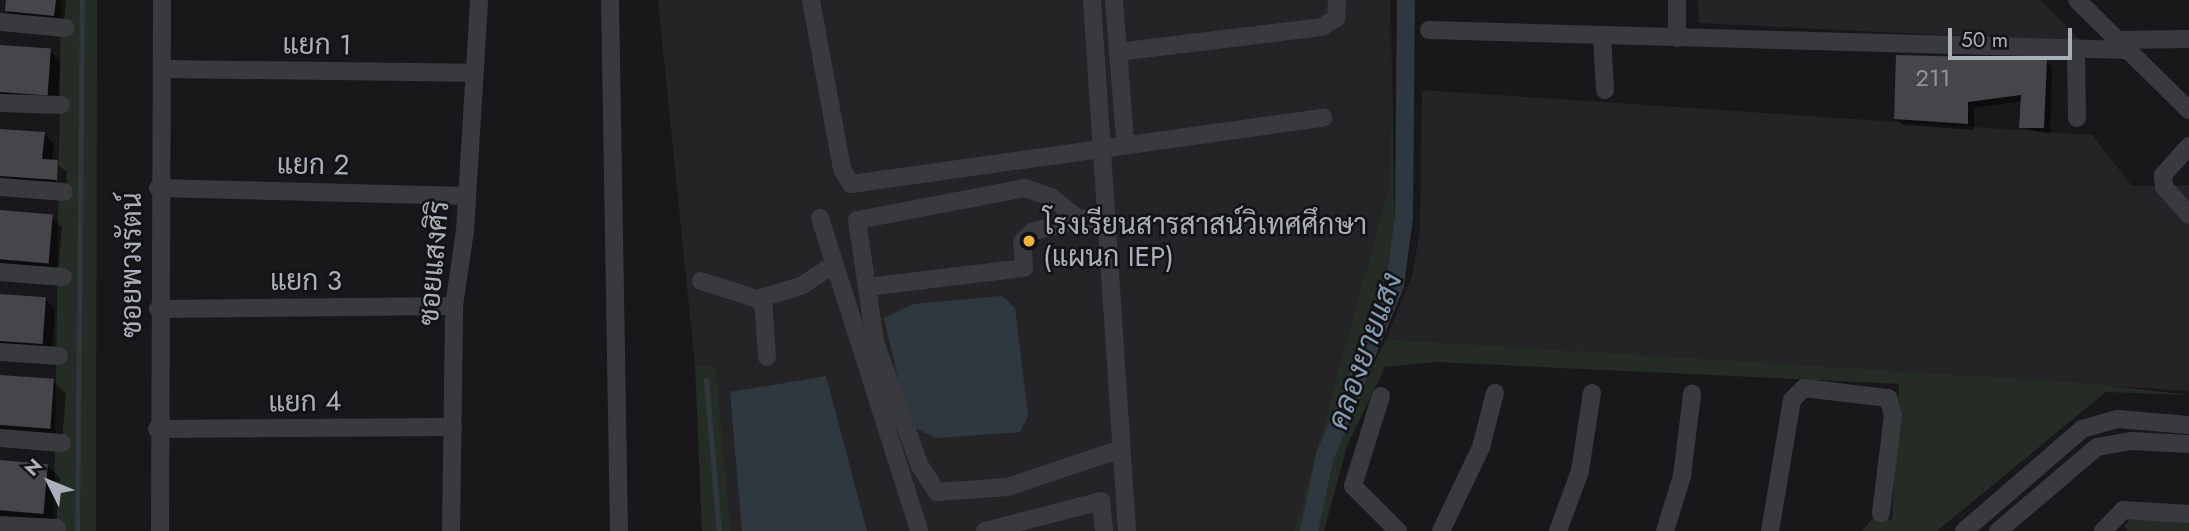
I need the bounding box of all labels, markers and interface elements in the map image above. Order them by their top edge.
scale bar [1951,14,2075,58]
text: 50 m [1961,25,2008,55]
street label: แยก 1 [282,28,352,62]
house number: 211 [1915,64,1951,92]
street label: แยก 2 [276,148,350,182]
street label: ซอยพวงรัตน์ [115,192,149,338]
street label: ซอยแสงศิริ [412,199,456,327]
place label: โรงเรียนสารสาสน์วิเทศศึกษา (แผนก IEP) [1043,208,1367,274]
marker: โรงเรียนสารสาสน์วิเทศศึกษา (แผนก IEP) [1021,233,1037,249]
street label: แยก 3 [270,264,342,298]
water label: คลองยายแสง [1320,268,1410,434]
street label: แยก 4 [268,385,342,419]
north arrow [14,447,84,517]
text: N [18,453,48,482]

